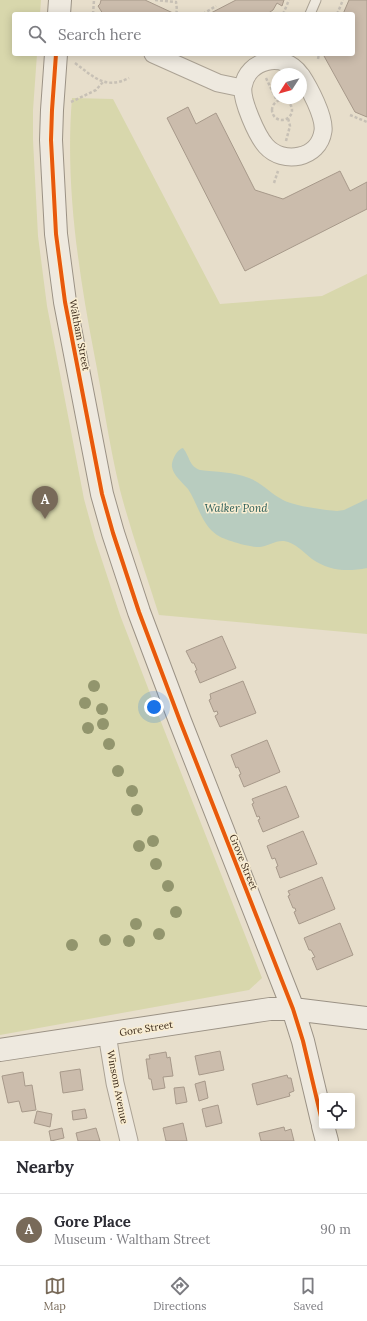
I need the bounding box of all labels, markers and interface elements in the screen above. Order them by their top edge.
search box [12,12,355,56]
icon: search [26,23,48,45]
text: Search here [58,25,141,44]
north arrow [271,68,307,104]
street label: Waltham Street [66,298,93,372]
pin: A [32,486,58,519]
water label: Walker Pond [204,501,269,515]
your location [144,697,164,717]
street label: Grove Street [226,832,261,892]
street label: Gore Street [118,1018,174,1039]
street label: Winsom Avenue [104,1049,131,1126]
map controls [319,1093,355,1129]
button: locate [319,1093,355,1129]
text: Nearby [16,1156,74,1178]
text: Gore Place [54,1212,131,1231]
text: A [25,1221,33,1238]
text: 90 m [320,1221,351,1238]
text: Museum · Waltham Street [54,1231,210,1248]
tab: Map [44,1275,66,1313]
tab: Directions [153,1275,206,1313]
tab: Saved [294,1275,323,1313]

